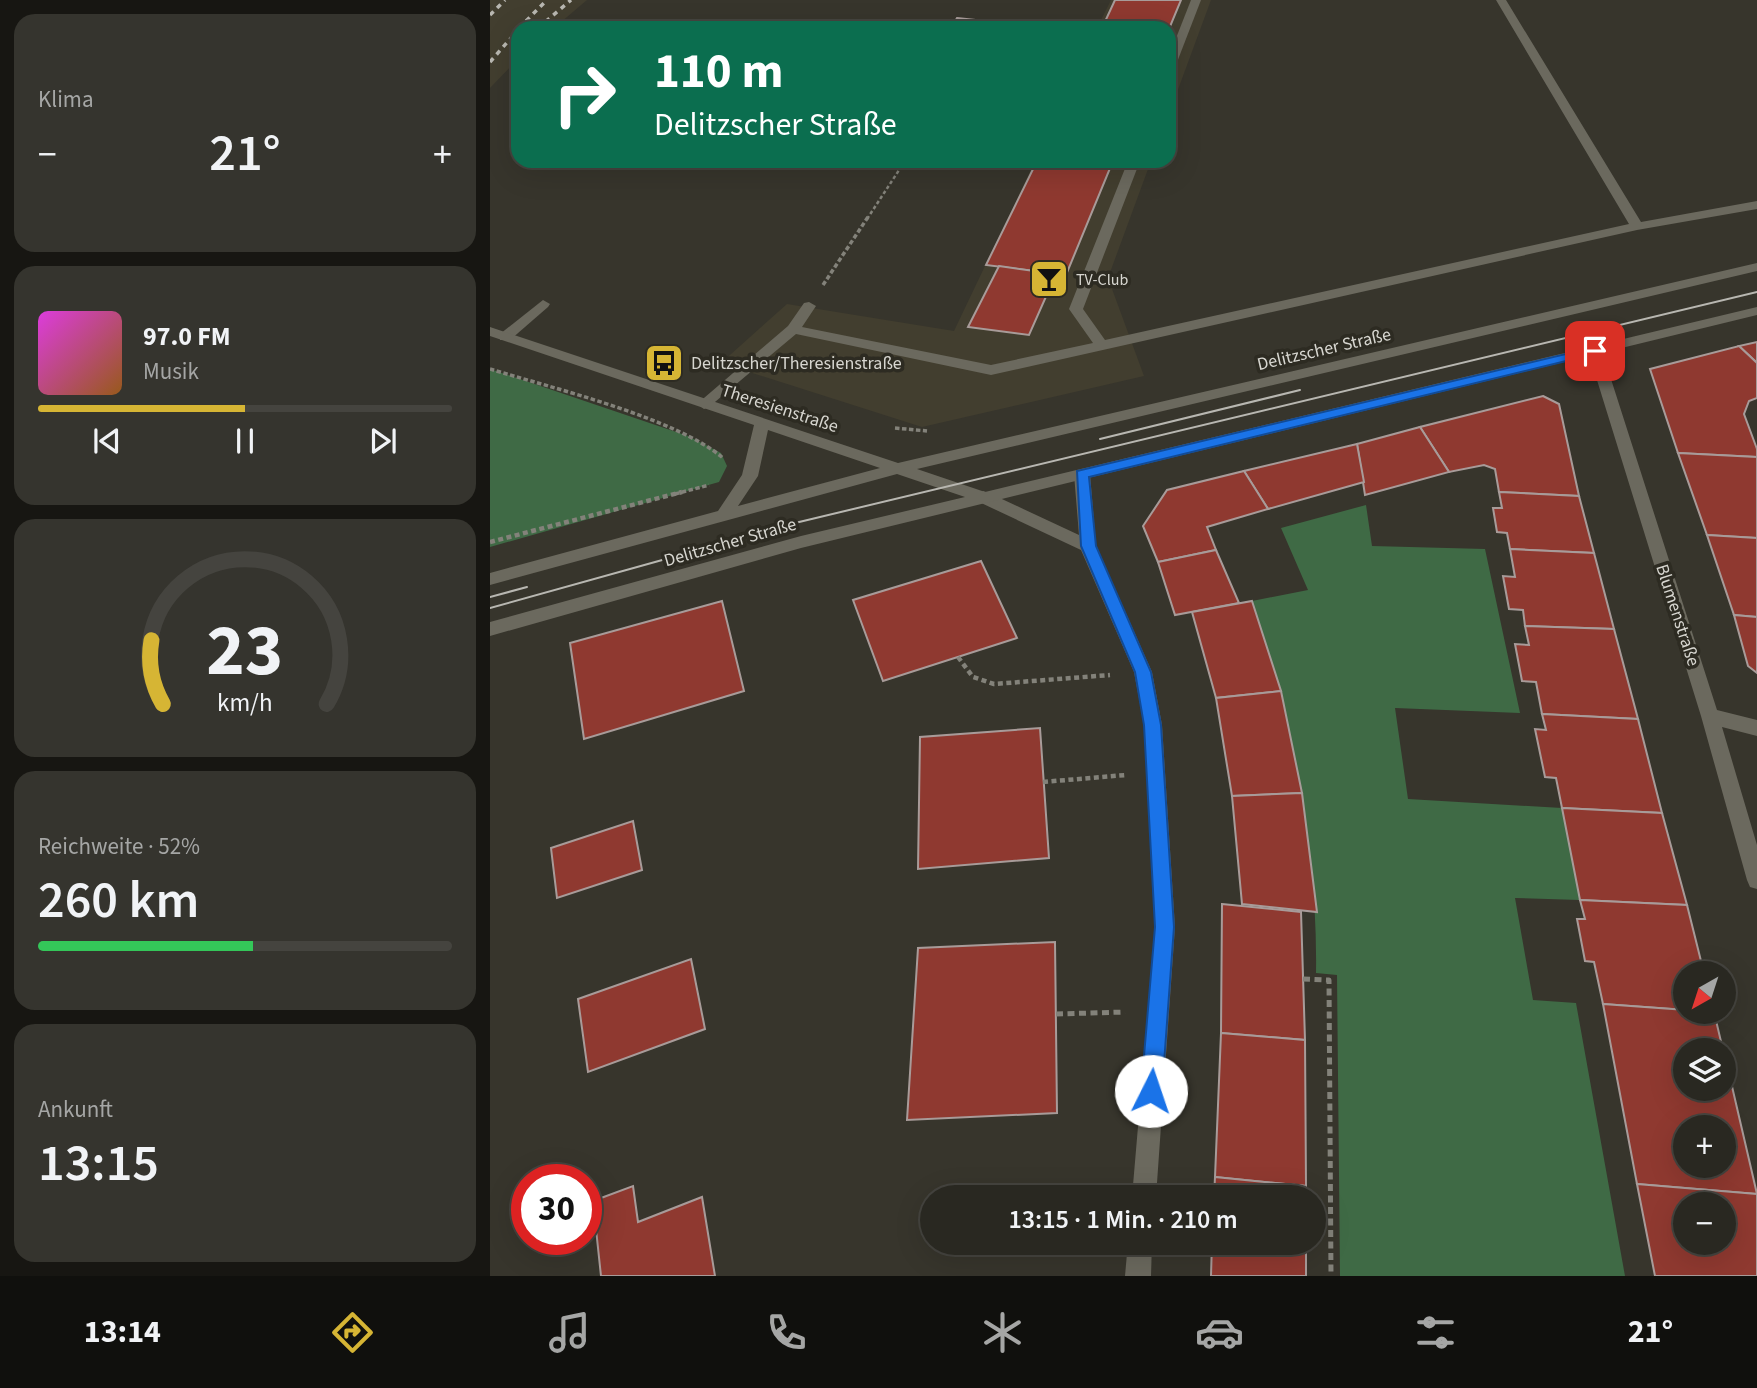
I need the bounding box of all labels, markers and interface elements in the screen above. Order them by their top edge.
text: 110 m [654,37,783,107]
icon: right [539,49,630,140]
text: Klima [38,83,94,116]
text: Delitzscher Straße [654,102,897,148]
text: 21° [209,117,281,191]
text: − [38,128,57,182]
text: + [433,128,452,182]
bar icon: TV-Club [1028,258,1070,300]
place label: TV-Club [1076,269,1128,291]
text: 97.0 FM [143,318,231,355]
pin [1565,321,1625,381]
street label: Delitzscher Straße [1255,322,1394,377]
icon: arrive [1576,332,1614,370]
bus stop icon: Delitzscher/Theresienstraße [643,342,685,384]
place label: Delitzscher/Theresienstraße [691,351,902,376]
text: Musik [143,355,199,388]
street label: Theresienstraße [718,378,842,439]
icon: previous [88,422,126,460]
icon: pause [226,422,264,460]
icon: next [364,422,402,460]
street label: Delitzscher Straße [661,512,799,573]
street label: Blumenstraße [1649,561,1706,670]
text: 23 [207,599,283,703]
text: km/h [217,685,273,721]
text: Reichweite · 52% [38,830,200,863]
text: 260 km [38,864,199,938]
north arrow [1673,961,1736,1024]
map controls [1673,961,1736,1255]
button: layers [1673,1038,1736,1101]
position arrow [1114,1054,1188,1128]
text: Ankunft [38,1093,113,1126]
button: + [1673,1115,1736,1178]
text: 13:15 [38,1127,159,1201]
speed limit sign: 30 [511,1164,602,1255]
button: − [1673,1192,1736,1255]
text: 13:15 · 1 Min. · 210 m [1008,1201,1238,1238]
icon: directions [328,1308,377,1357]
icon: music [545,1308,594,1357]
icon: phone [762,1308,811,1357]
icon: climate [978,1308,1027,1357]
icon: car [1195,1308,1244,1357]
icon: filters [1411,1308,1460,1357]
text: 13:14 [84,1309,161,1355]
text: 21° [1628,1309,1673,1355]

